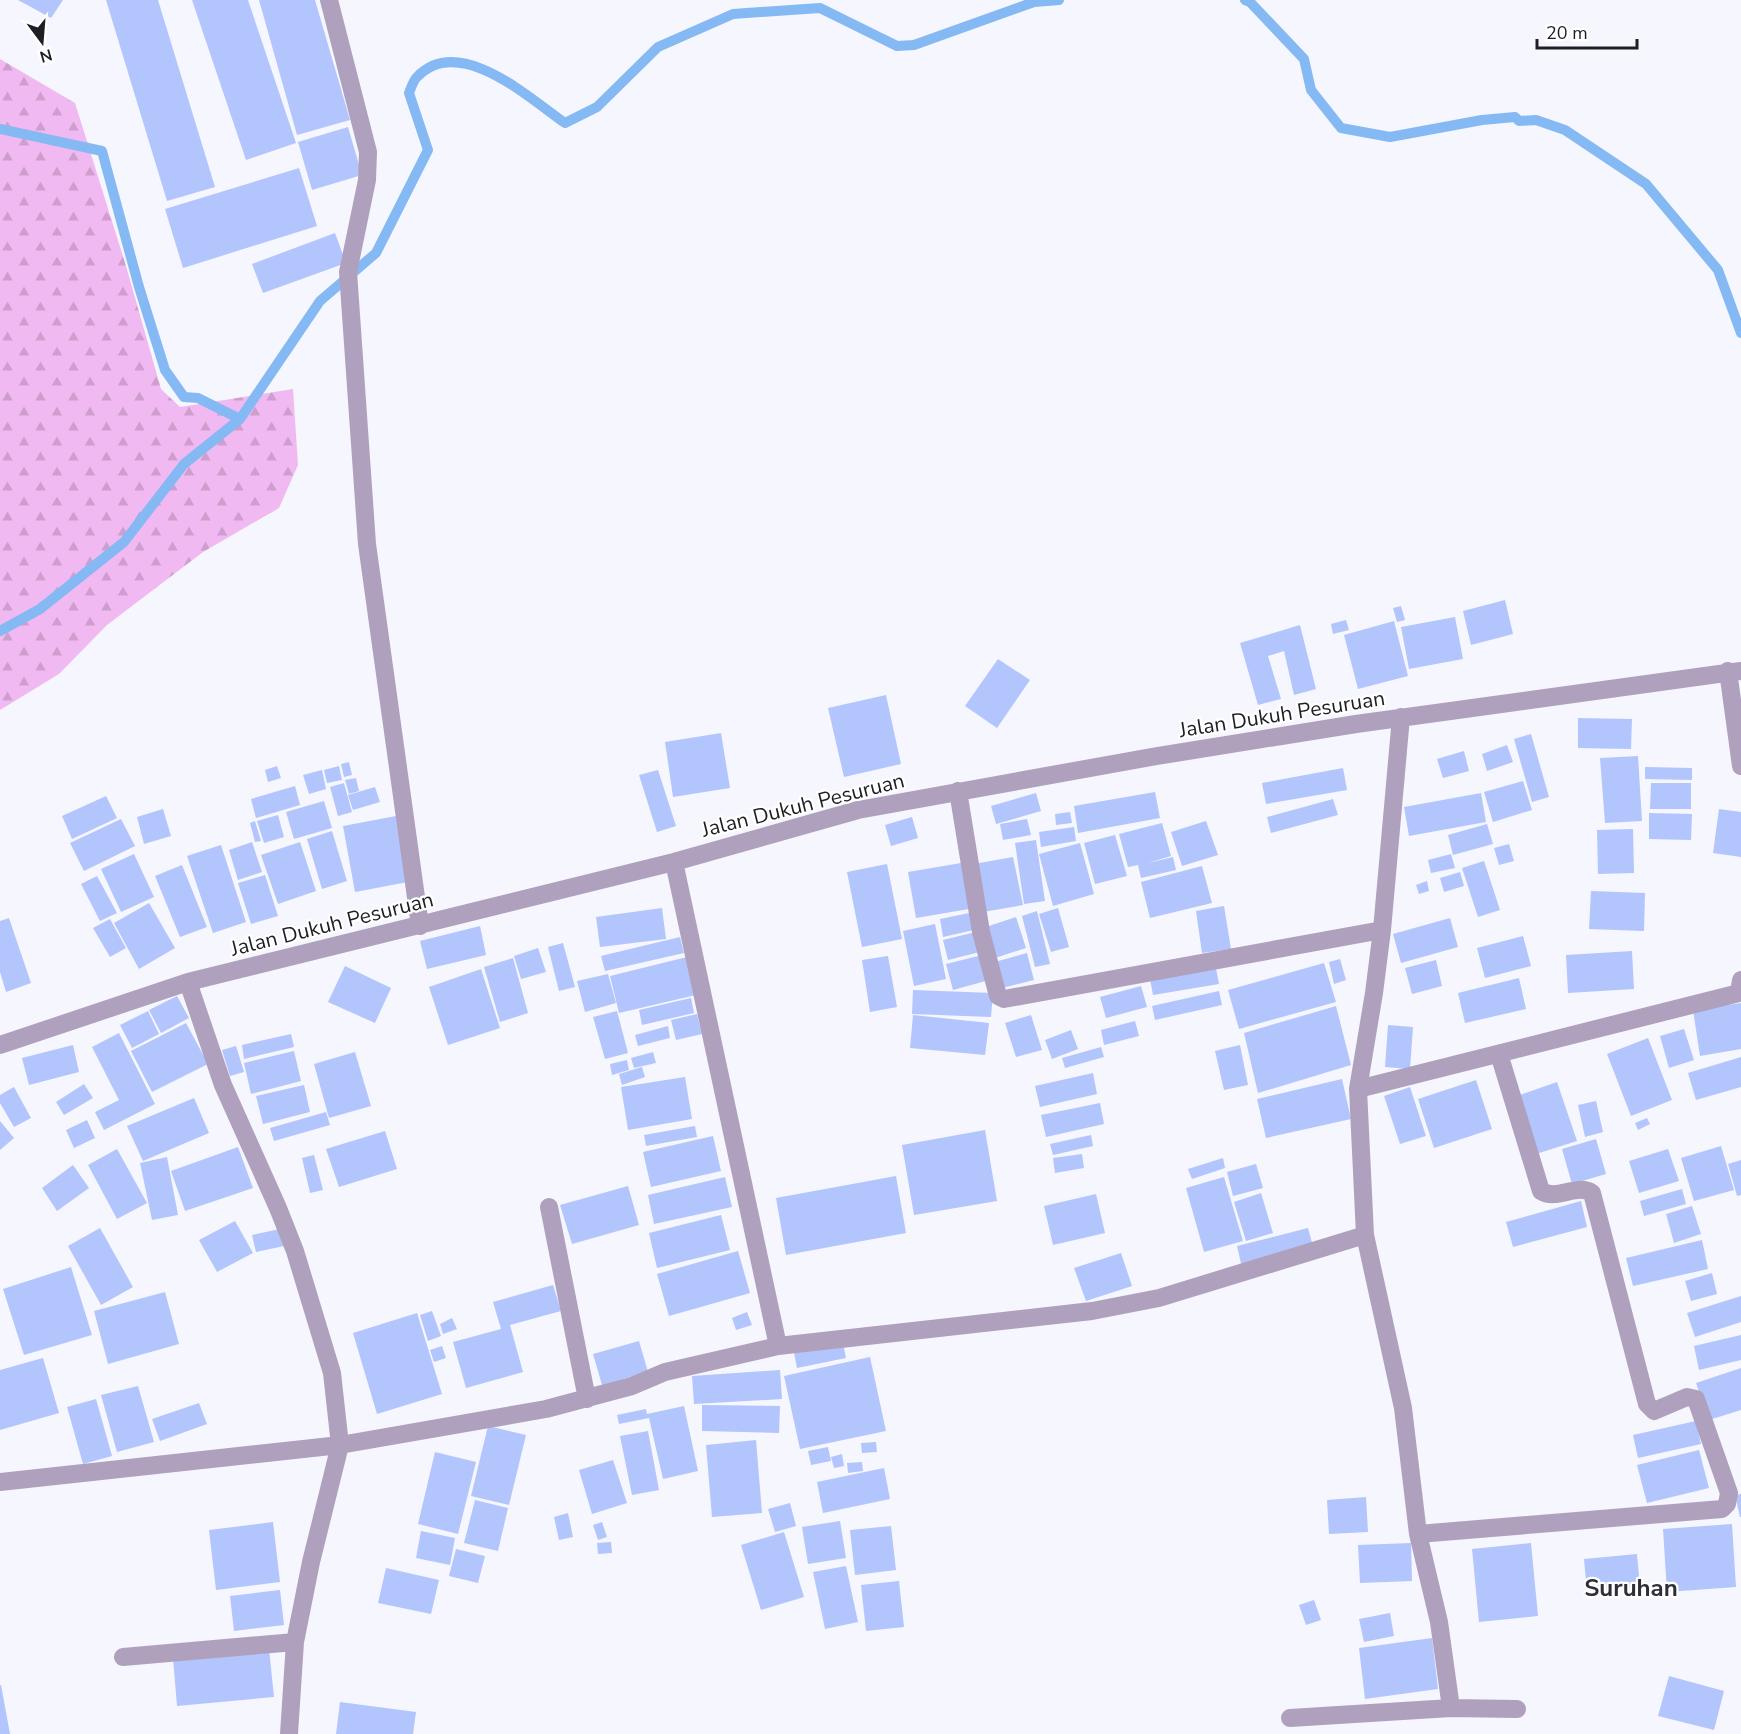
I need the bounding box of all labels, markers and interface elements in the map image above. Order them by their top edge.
north arrow [12,12,72,72]
scale bar [1537,12,1638,50]
text: 20 m [1546,21,1588,45]
text: N [37,43,55,68]
street label: Jalan Dukuh Pesuruan [1176,684,1387,744]
street label: Jalan Dukuh Pesuruan [698,766,907,844]
street label: Jalan Dukuh Pesuruan [227,885,436,963]
district label: Suruhan [1584,1572,1678,1604]

